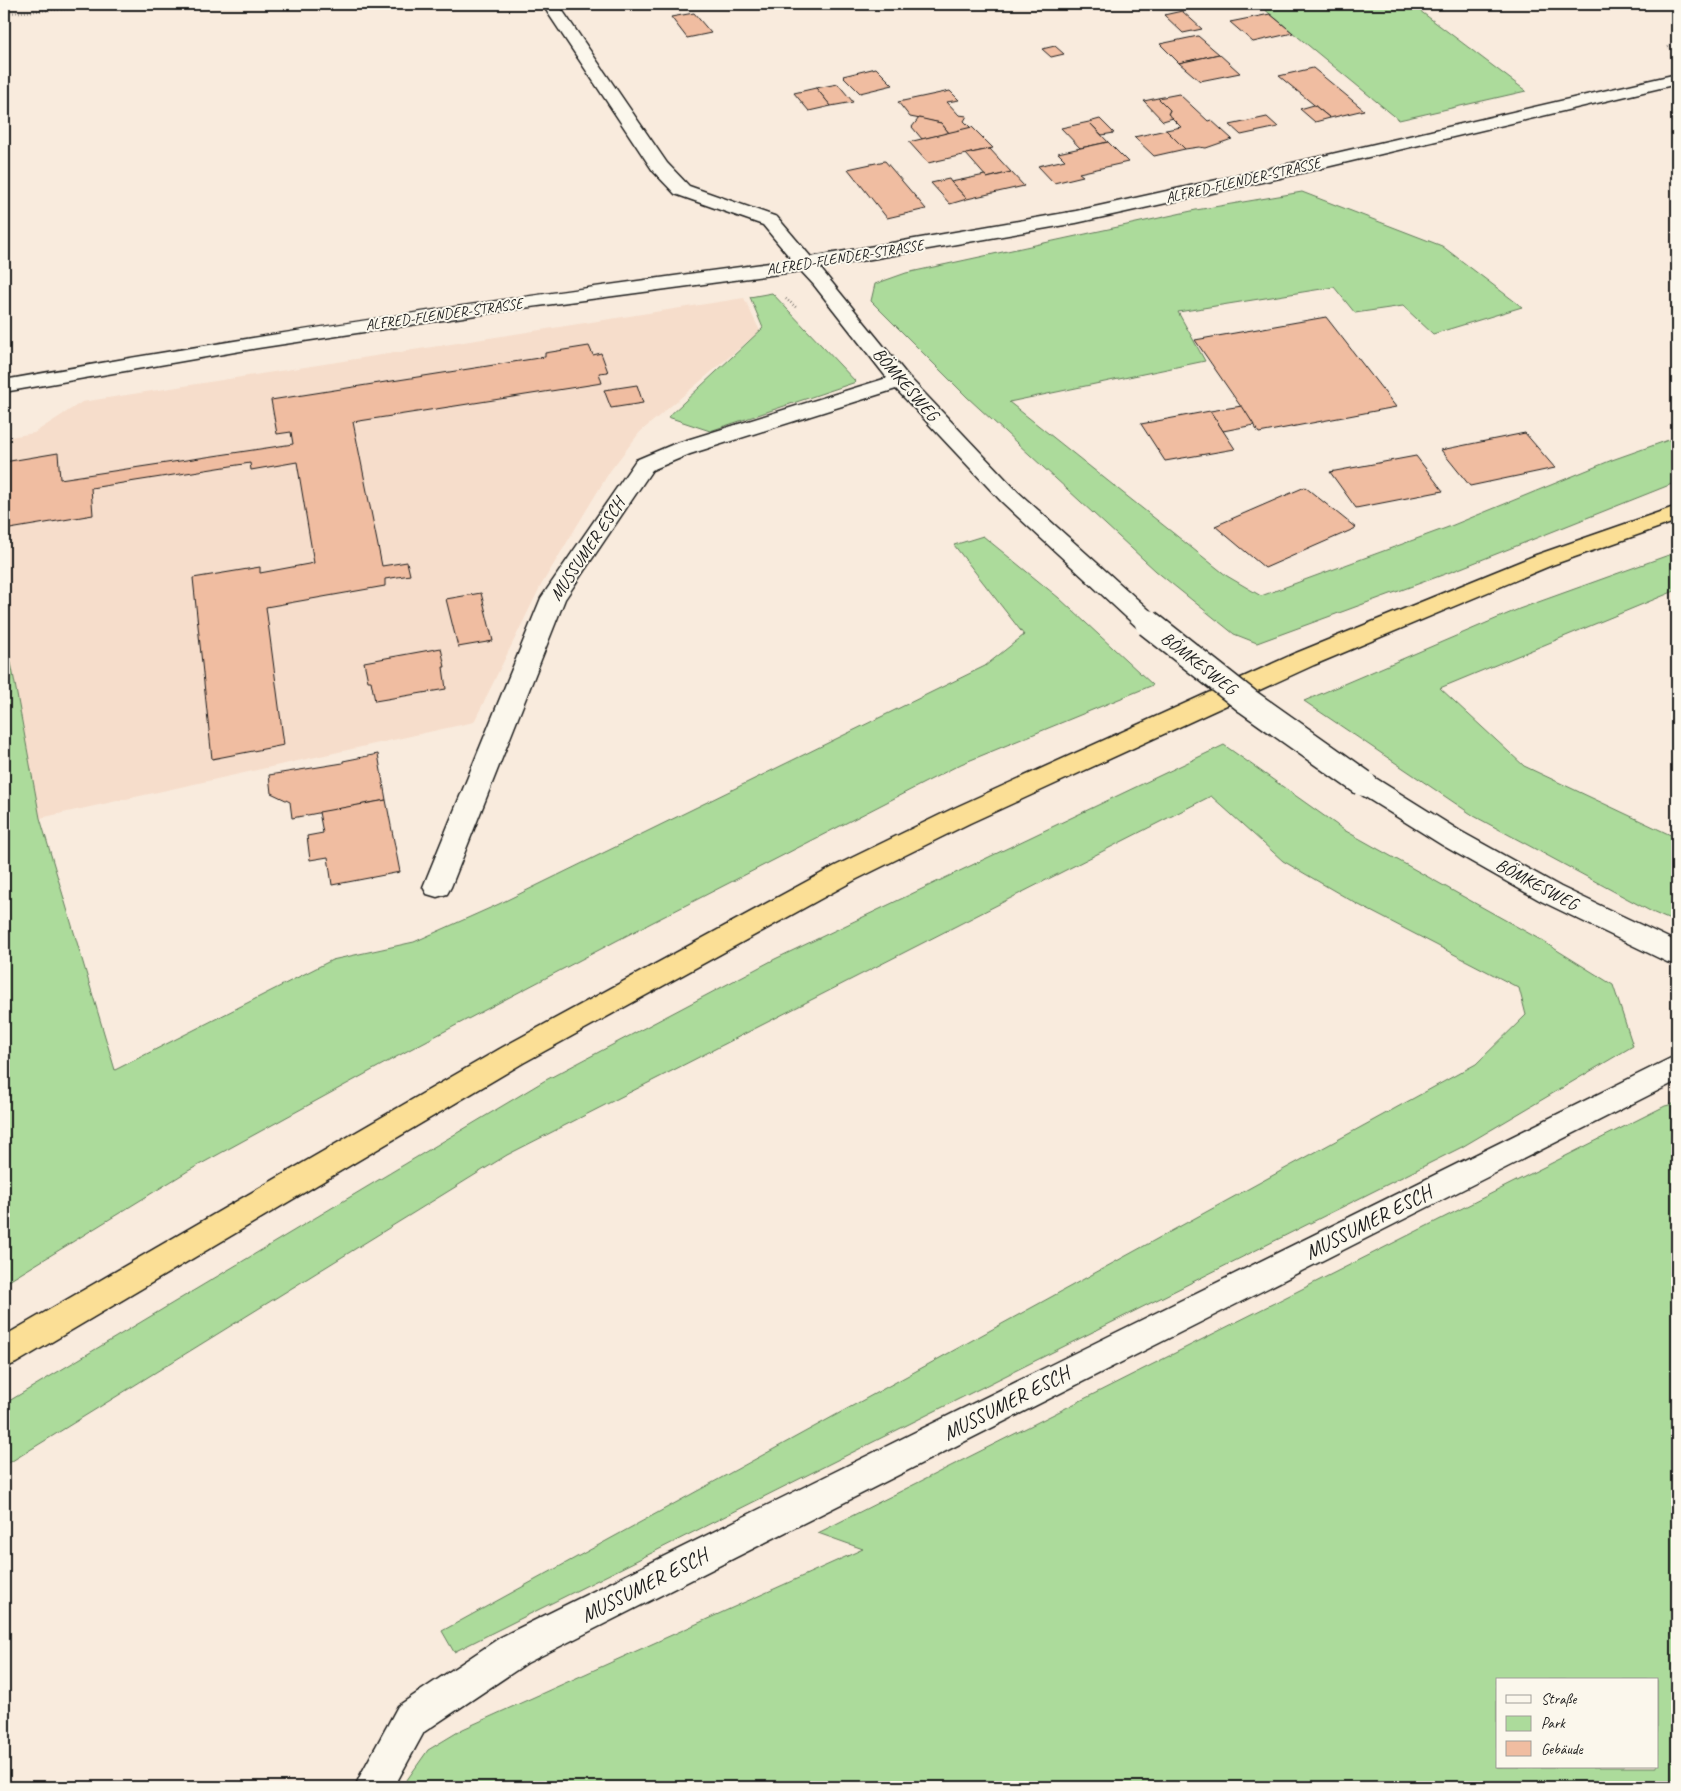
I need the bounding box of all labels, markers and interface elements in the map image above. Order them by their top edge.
street label: ALFRED-FLENDER-STRASSE [1164,153,1324,208]
street label: ALFRED-FLENDER-STRASSE [765,235,927,279]
street label: ALFRED-FLENDER-STRASSE [364,294,526,335]
street label: BÖMKESWEG [868,343,945,427]
street label: MUSSUMER ESCH [545,491,631,604]
street label: BÖMKESWEG [1157,627,1243,701]
street label: BÖMKESWEG [1492,853,1584,916]
street label: MUSSUMER ESCH [1300,1178,1439,1265]
street label: MUSSUMER ESCH [938,1359,1077,1446]
street label: MUSSUMER ESCH [576,1541,715,1628]
legend [1496,1678,1658,1768]
text: Straße [1541,1690,1577,1709]
text: Park [1541,1714,1566,1733]
text: Gebäude [1541,1740,1584,1759]

